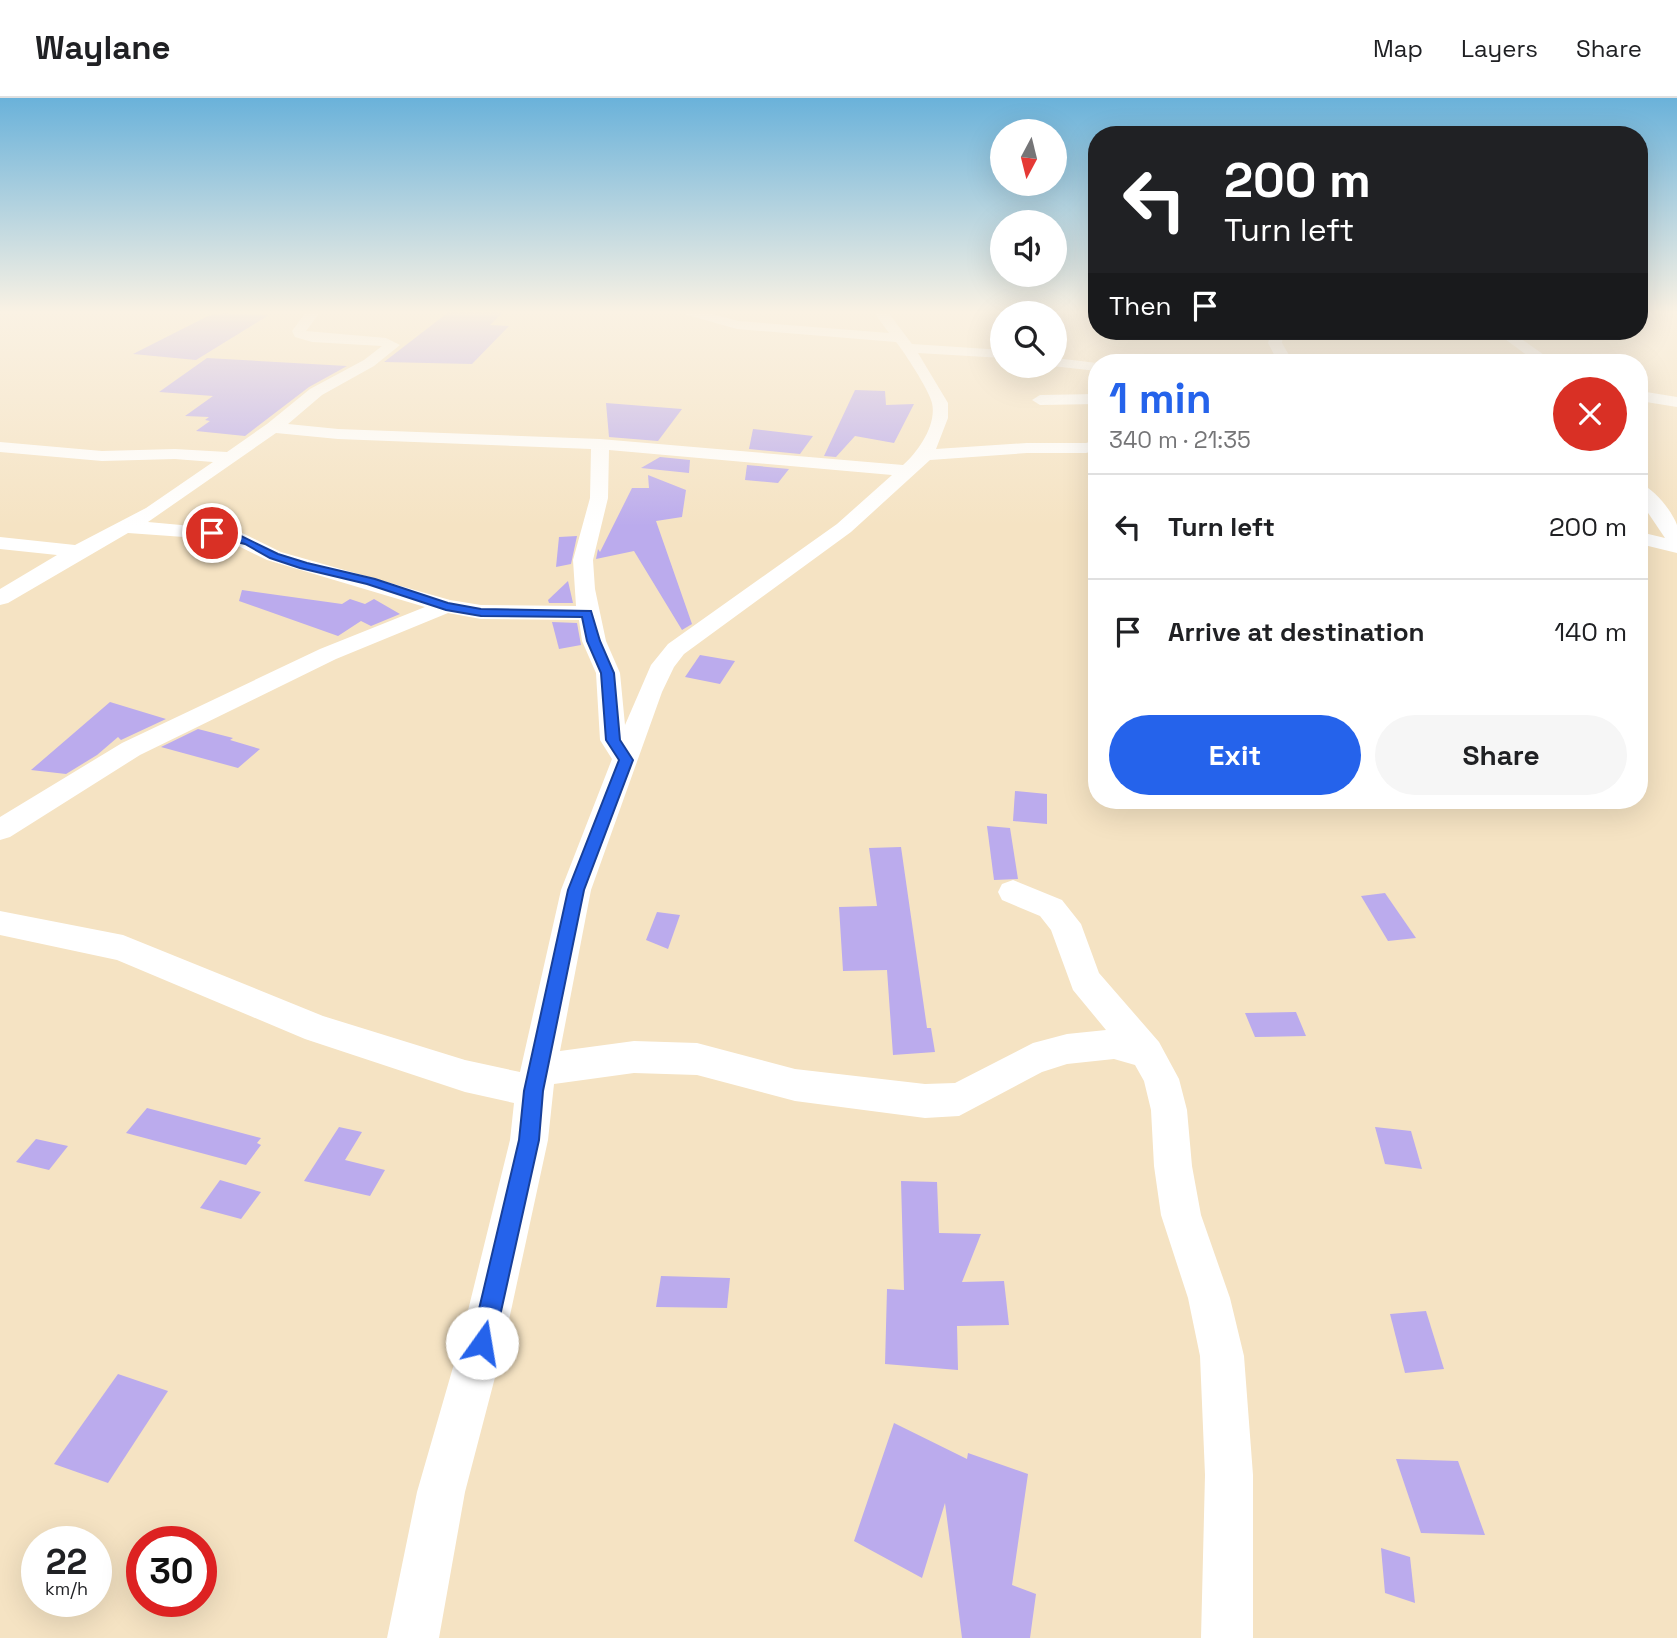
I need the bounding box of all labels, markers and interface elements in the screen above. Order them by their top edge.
text: Waylane [35,27,171,69]
text: Map [1373,33,1423,64]
text: Layers [1461,33,1538,64]
text: Share [1576,33,1642,64]
north arrow [990,119,1068,196]
map controls [990,119,1067,378]
text: 200 m [1224,149,1371,211]
icon: left [1109,154,1200,245]
button: sound [990,210,1067,287]
text: Turn left [1224,210,1354,250]
icon: arrive [1186,287,1224,325]
text: Then [1109,289,1172,323]
button: search [990,301,1067,378]
text: 1 min [1109,372,1212,425]
button: close [1553,377,1627,451]
text: 340 m · 21:35 [1109,425,1251,455]
pin [182,503,242,563]
icon: left [1109,508,1147,546]
text: Turn left [1168,510,1275,544]
text: 200 m [1549,510,1627,544]
icon: arrive [193,514,231,552]
icon: arrive [1109,613,1147,651]
text: Arrive at destination [1168,615,1425,649]
text: 140 m [1554,615,1627,649]
button: Exit [1109,715,1361,795]
button: Share [1375,715,1627,795]
position arrow [445,1306,519,1380]
speed limit sign: 30 [126,1526,217,1617]
text: 22 [46,1540,87,1584]
text: km/h [45,1577,88,1600]

